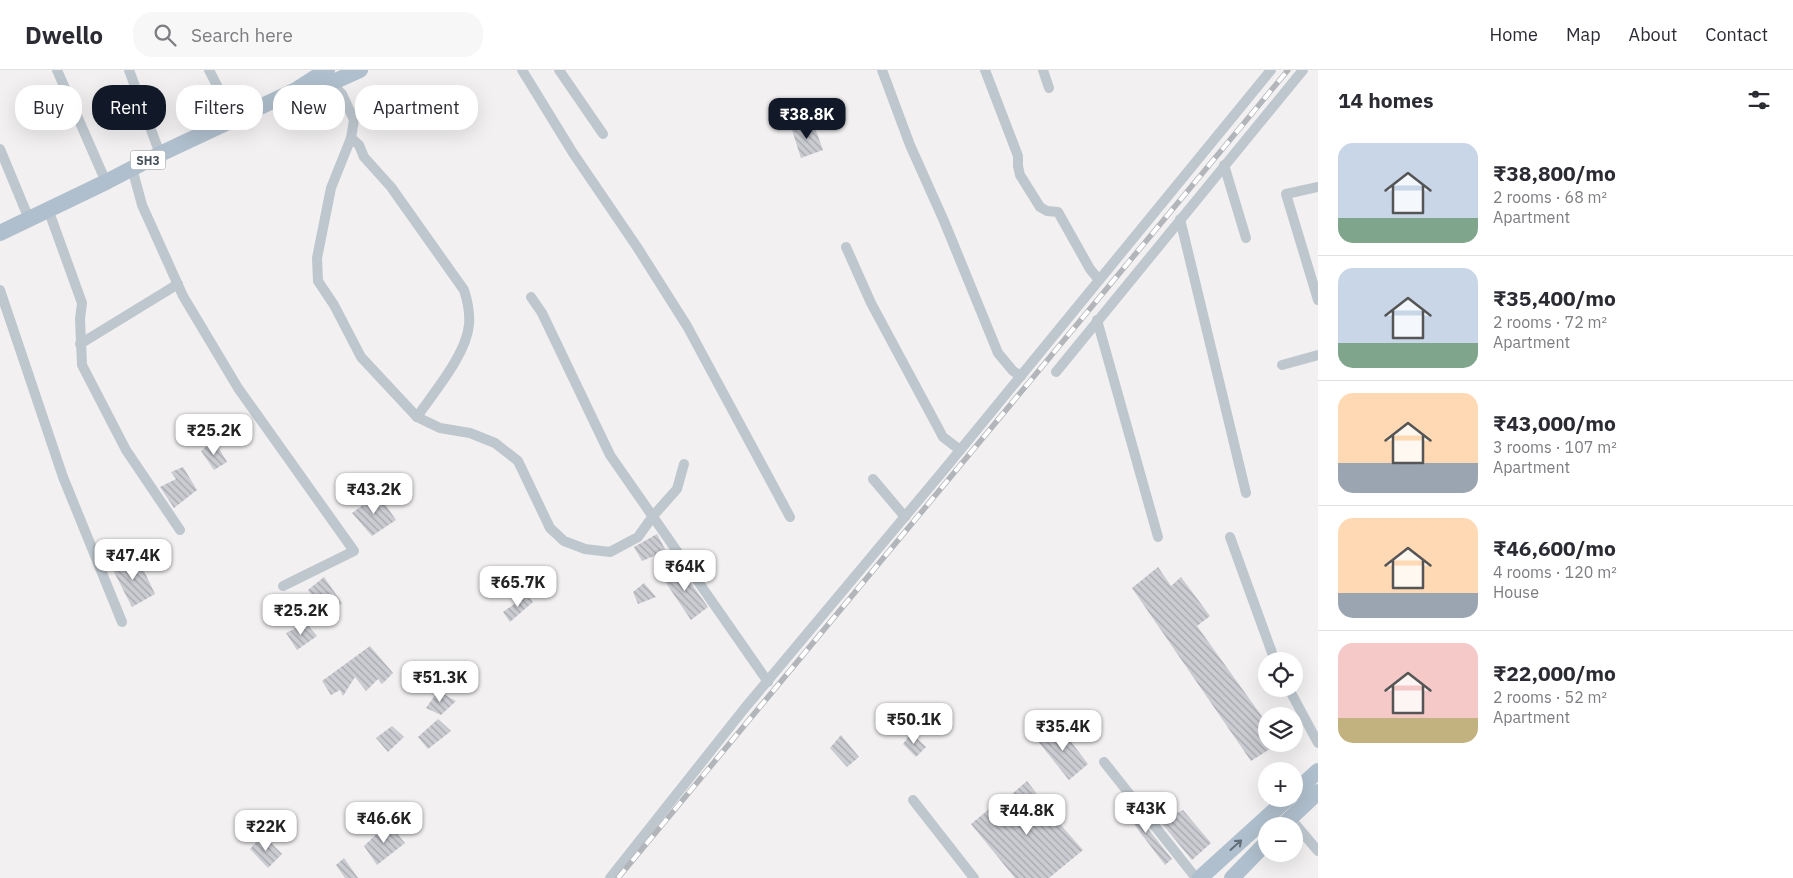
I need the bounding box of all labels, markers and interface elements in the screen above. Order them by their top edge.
search box [133,12,483,57]
text: Dwello [25,19,103,51]
icon: search [151,21,179,49]
text: Search here [191,23,293,47]
text: Home [1490,23,1538,46]
text: Map [1566,23,1601,46]
text: About [1629,23,1677,46]
text: Contact [1705,23,1768,46]
chip: Buy [15,85,82,130]
chip: Rent [92,85,166,130]
chip: Filters [176,85,263,130]
chip: New [273,85,345,130]
chip: Apartment [355,85,478,130]
text: 14 homes [1338,86,1434,114]
icon: filters [1745,86,1773,114]
pin: ₹38.8K [766,98,848,140]
text: ₹38.8K [780,104,834,124]
road number: SH3 [130,150,166,170]
text: ₹38,800/mo [1493,159,1616,187]
icon: home [1378,163,1438,223]
text: 2 rooms · 68 m² [1493,187,1607,207]
text: Apartment [1493,207,1570,227]
text: ₹35,400/mo [1493,284,1616,312]
icon: home [1378,288,1438,348]
text: 2 rooms · 72 m² [1493,312,1607,332]
text: Apartment [1493,332,1570,352]
text: ₹43,000/mo [1493,409,1616,437]
icon: home [1378,413,1438,473]
pin: ₹25.2K [173,414,255,456]
text: ₹25.2K [187,420,241,440]
text: 3 rooms · 107 m² [1493,437,1617,457]
text: Apartment [1493,457,1570,477]
pin: ₹43.2K [333,472,415,515]
text: ₹43.2K [347,479,401,499]
text: ₹46,600/mo [1493,534,1616,562]
pin: ₹47.4K [92,538,174,581]
icon: home [1378,538,1438,598]
text: ₹47.4K [106,545,160,565]
pin: ₹64K [655,550,715,592]
text: ₹64K [665,556,705,576]
text: 4 rooms · 120 m² [1493,562,1617,582]
pin: ₹65.7K [477,566,559,608]
text: ₹65.7K [491,572,545,592]
text: House [1493,582,1539,602]
pin: ₹25.2K [260,594,342,636]
text: ₹25.2K [274,600,328,620]
map controls [1258,652,1303,862]
button: locate [1258,652,1303,697]
text: ₹22,000/mo [1493,659,1616,687]
pin: ₹51.3K [399,660,481,703]
icon: home [1378,663,1438,723]
text: ₹51.3K [413,667,467,687]
text: 2 rooms · 52 m² [1493,687,1607,707]
pin: ₹50.1K [873,702,955,745]
button: layers [1258,707,1303,752]
text: Apartment [1493,707,1570,727]
text: ₹50.1K [887,709,941,729]
pin: ₹35.4K [1022,710,1104,752]
text: ₹35.4K [1036,716,1090,736]
button: + [1258,762,1303,807]
pin: ₹43K [1116,792,1176,834]
pin: ₹44.8K [986,794,1068,836]
text: ₹43K [1126,798,1166,818]
text: ₹44.8K [1000,800,1054,820]
pin: ₹46.6K [343,802,425,844]
text: ₹46.6K [357,808,411,828]
pin: ₹22K [236,810,296,852]
text: ₹22K [246,816,286,836]
button: − [1258,817,1303,862]
one-way arrow [1229,839,1242,851]

